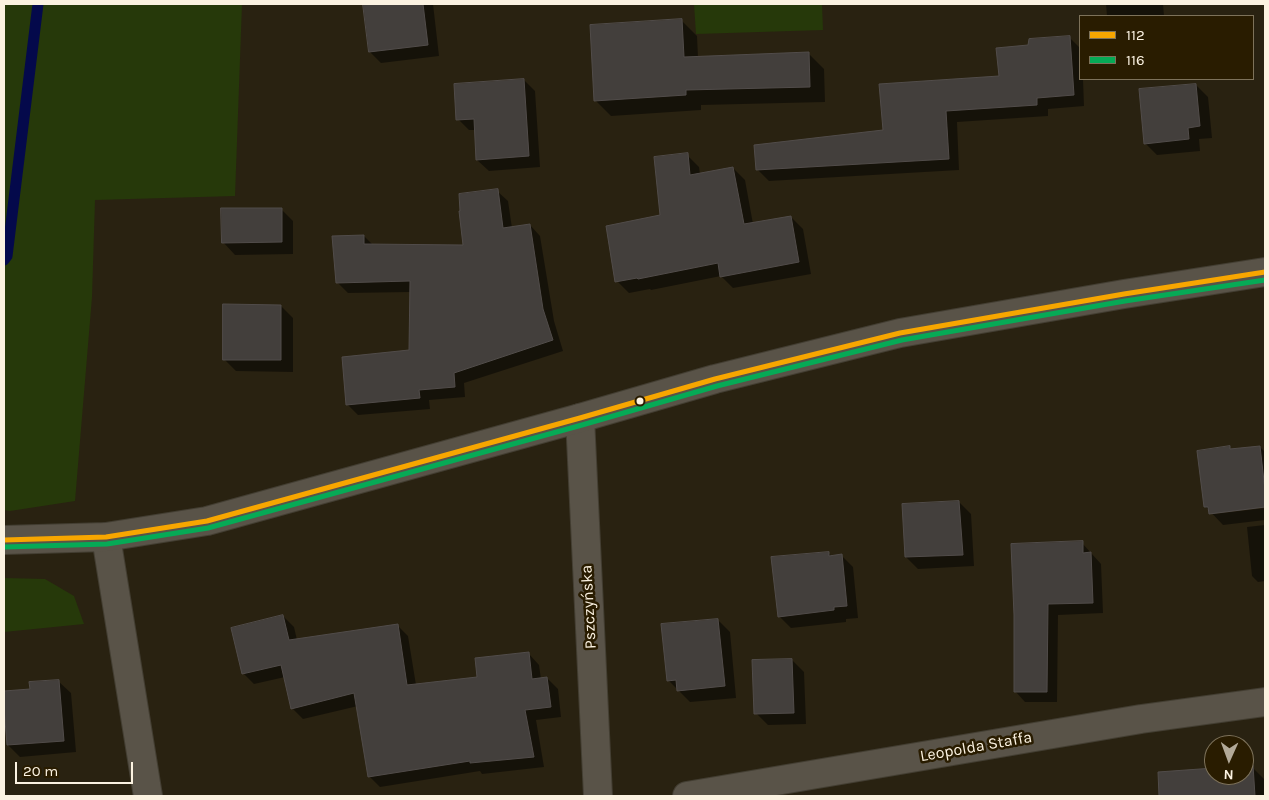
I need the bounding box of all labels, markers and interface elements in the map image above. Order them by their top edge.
legend [1079,15,1254,80]
text: 112 [1126,26,1145,44]
text: 116 [1126,51,1145,69]
unlabelled marker [635,396,645,406]
street label: Pszczyńska [577,565,601,649]
street label: Leopolda Staffa [919,728,1033,766]
north arrow [1204,735,1254,785]
scale bar [18,752,135,784]
text: 20 m [23,762,58,780]
text: N [1223,766,1234,783]

